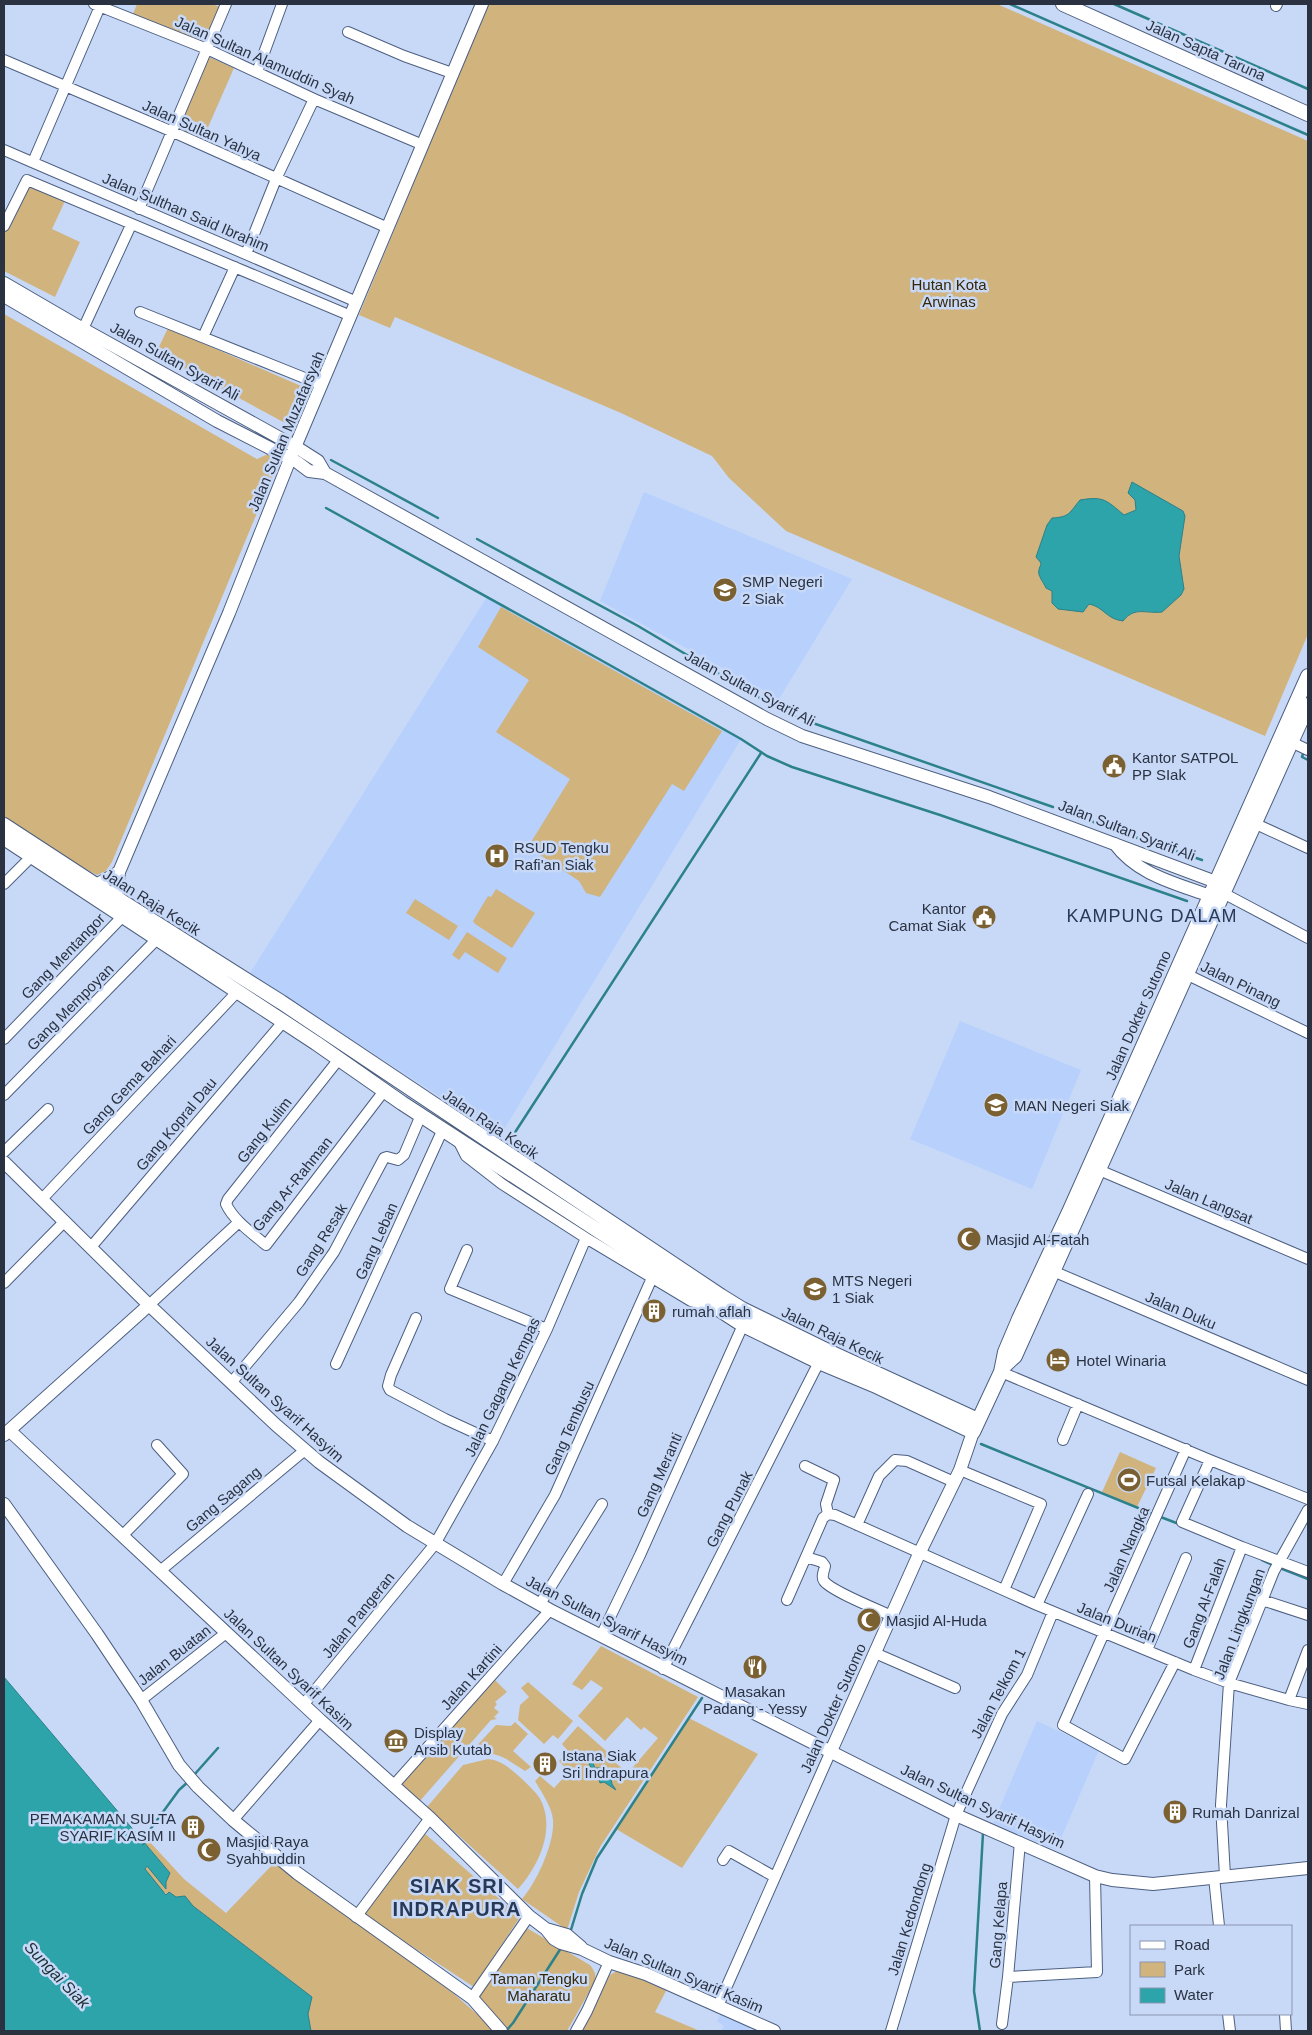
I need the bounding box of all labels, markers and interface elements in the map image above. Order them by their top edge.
street label: Jalan Sultan Alamuddin Syah [172,13,358,107]
street label: Jalan Sapta Taruna [1144,16,1269,84]
street label: Jalan Sultan Yahya [140,96,264,164]
street label: Jalan Sulthan Said Ibrahim [100,169,272,255]
park label: Hutan Kota Arwinas [911,276,987,310]
street label: Jalan Sultan Syarif Ali [107,318,243,404]
street label: Jalan Sultan Muzafarsyah [244,348,328,514]
place label: SMP Negeri 2 Siak [742,573,823,607]
school or university icon: SMP Negeri 2 Siak [712,577,738,603]
street label: Jalan Sultan Syarif Ali [682,646,818,730]
place label: Kantor SATPOL PP SIak [1132,749,1238,783]
public building icon: Kantor SATPOL PP SIak [1101,753,1127,779]
street label: Jalan Sultan Syarif Ali [1056,796,1198,864]
place label: RSUD Tengku Rafi'an Siak [514,839,609,873]
hospital icon: RSUD Tengku Rafi'an Siak [484,843,510,869]
street label: Jalan Raja Kecik [100,865,204,939]
place label: Kantor Camat Siak [888,900,966,934]
public building icon: Kantor Camat Siak [971,904,997,930]
district label: KAMPUNG DALAM [1066,906,1238,926]
street label: Gang Mentangor [18,910,108,1002]
street label: Jalan Dokter Sutomo [1102,948,1174,1082]
street label: Jalan Pinang [1198,957,1284,1011]
street label: Gang Mempoyan [23,960,117,1054]
street label: Gang Gema Bahari [79,1032,179,1138]
street label: Gang Kopral Dau [132,1074,220,1174]
street label: Jalan Raja Kecik [440,1086,542,1163]
school or university icon: MAN Negeri Siak [983,1092,1009,1118]
street label: Gang Kulim [233,1094,295,1166]
place label: MAN Negeri Siak [1014,1097,1130,1114]
street label: Gang Ar-Rahman [249,1133,335,1235]
street label: Jalan Langsat [1163,1175,1256,1227]
street label: Gang Resak [292,1200,351,1280]
street label: Gang Leban [351,1200,401,1282]
mosque icon: Masjid Al-Fatah [956,1226,982,1252]
place label: Masjid Al-Fatah [986,1231,1089,1248]
place label: MTS Negeri 1 Siak [832,1272,912,1306]
school or university icon: MTS Negeri 1 Siak [802,1276,828,1302]
street label: Jalan Duku [1143,1288,1219,1332]
building icon: rumah aflah [641,1298,667,1324]
place label: rumah aflah [672,1303,751,1320]
street label: Jalan Raja Kecik [779,1303,887,1367]
street label: Jalan Gagang Kempas [461,1315,543,1459]
street label: Jalan Sultan Syarif Hasyim [203,1333,347,1465]
hotel icon: Hotel Winaria [1045,1347,1071,1373]
place label: Hotel Winaria [1076,1352,1167,1369]
street label: Gang Tembusu [541,1378,597,1478]
street label: Gang Meranti [633,1430,685,1520]
street label: Gang Sagang [182,1463,264,1535]
sports icon: Futsal Kelakap [1116,1467,1142,1493]
street label: Gang Punak [702,1468,756,1550]
place label: Futsal Kelakap [1146,1472,1245,1489]
street label: Jalan Nangka [1100,1503,1153,1594]
street label: Gang Al-Falah [1179,1555,1229,1651]
street label: Jalan Lingkungan [1210,1566,1268,1682]
street label: Jalan Pangeran [318,1569,398,1661]
street label: Jalan Sultan Syarif Hasyim [523,1572,691,1668]
street label: Jalan Durian [1075,1598,1159,1646]
street label: Jalan Sultan Syarif Kasim [221,1604,357,1734]
mosque icon: Masjid Al-Huda [856,1607,882,1633]
place label: Masjid Al-Huda [886,1612,988,1629]
street label: Jalan Buatan [134,1621,214,1689]
street label: Jalan Kartini [437,1641,505,1713]
street label: Jalan Dokter Sutomo [797,1641,869,1775]
street label: Jalan Telkom 1 [967,1645,1029,1741]
restaurant icon: Masakan Padang - Yessy [742,1654,768,1680]
place label: Masakan Padang - Yessy [703,1683,808,1717]
place label: Display Arsib Kutab [414,1724,492,1758]
museum icon: Display Arsib Kutab [383,1728,409,1754]
place label: Istana Siak Sri Indrapura [562,1747,649,1781]
building icon: Istana Siak Sri Indrapura [532,1751,558,1777]
street label: Jalan Sultan Syarif Hasyim [898,1760,1068,1852]
building icon: Rumah Danrizal [1162,1799,1188,1825]
place label: Rumah Danrizal [1192,1804,1300,1821]
place label: PEMAKAMAN SULTA SYARIF KASIM II [30,1810,176,1844]
building icon: PEMAKAMAN SULTA SYARIF KASIM II [180,1814,206,1840]
place label: Masjid Raya Syahbuddin [226,1833,309,1867]
mosque icon: Masjid Raya Syahbuddin [196,1837,222,1863]
street label: Jalan Kedondong [884,1861,934,1977]
district label: SIAK SRI INDRAPURA [393,1875,522,1920]
street label: Gang Kelapa [986,1880,1010,1969]
legend [1130,1925,1292,2015]
street label: Jalan Sultan Syarif Kasim [602,1934,766,2016]
text: Road [1174,1936,1210,1953]
water label: Sungai Siak [21,1938,93,2012]
text: Park [1174,1961,1205,1978]
park label: Taman Tengku Maharatu [490,1970,588,2004]
text: Water [1174,1986,1213,2003]

